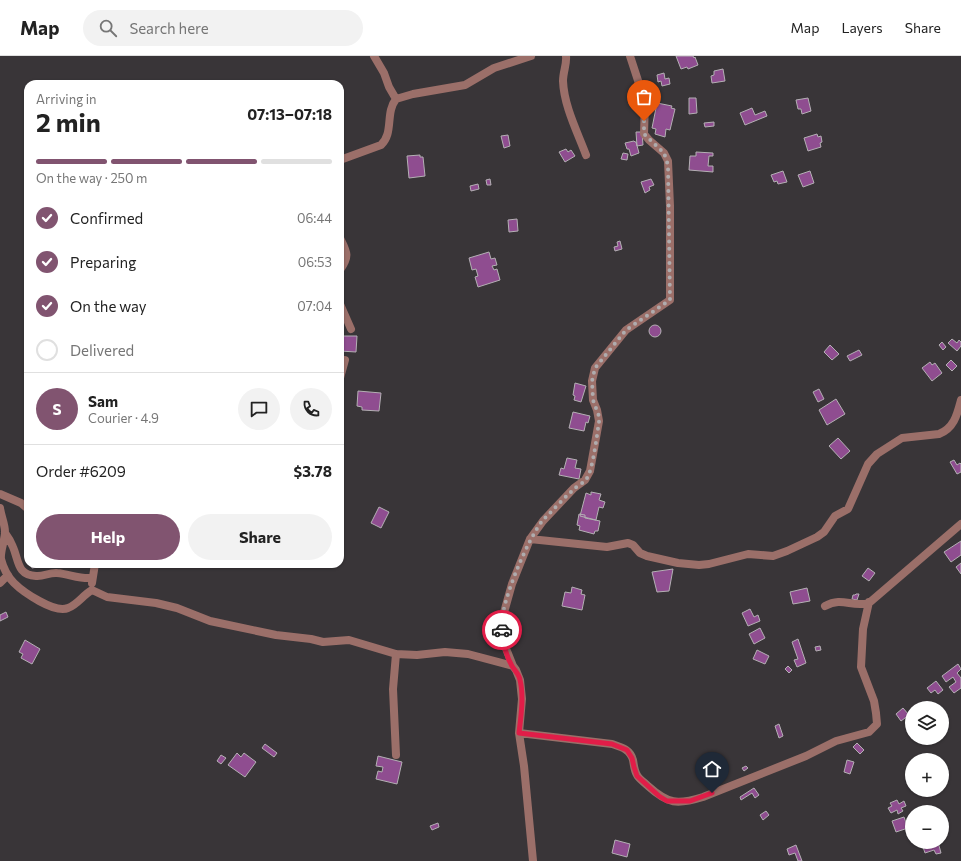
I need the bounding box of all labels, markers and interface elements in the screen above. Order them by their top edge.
search box [83,10,363,46]
text: Map [20,16,59,39]
icon: search [97,17,119,39]
text: Search here [129,19,209,37]
text: Map [791,19,819,36]
text: Layers [841,19,883,36]
text: Share [905,19,941,36]
pin [627,80,661,121]
icon: bag [633,86,655,108]
text: Arriving in [36,91,96,107]
text: 07:13–07:18 [247,105,332,123]
text: 2 min [36,106,101,137]
text: On the way · 250 m [36,170,147,186]
icon: check [36,207,58,229]
text: Confirmed [70,209,143,227]
text: 06:44 [297,210,332,226]
icon: check [36,251,58,273]
text: Preparing [70,253,136,271]
text: 06:53 [298,254,332,270]
icon: check [36,295,58,317]
text: On the way [70,297,147,315]
text: 07:04 [297,298,332,314]
text: Delivered [70,341,134,359]
button: chat [238,388,280,430]
button: phone [290,388,332,430]
text: Sam [88,392,118,410]
text: S [52,400,62,418]
text: Courier · 4.9 [88,410,159,426]
text: Order #6209 [36,462,126,480]
text: $3.78 [294,462,332,480]
button: Help [36,514,180,560]
button: Share [188,514,332,560]
courier [482,610,522,650]
icon: car [491,619,513,641]
map controls [905,701,949,849]
button: layers [905,701,949,745]
pin [695,752,729,793]
button: + [905,753,949,797]
icon: home [701,758,723,780]
button: − [905,805,949,849]

